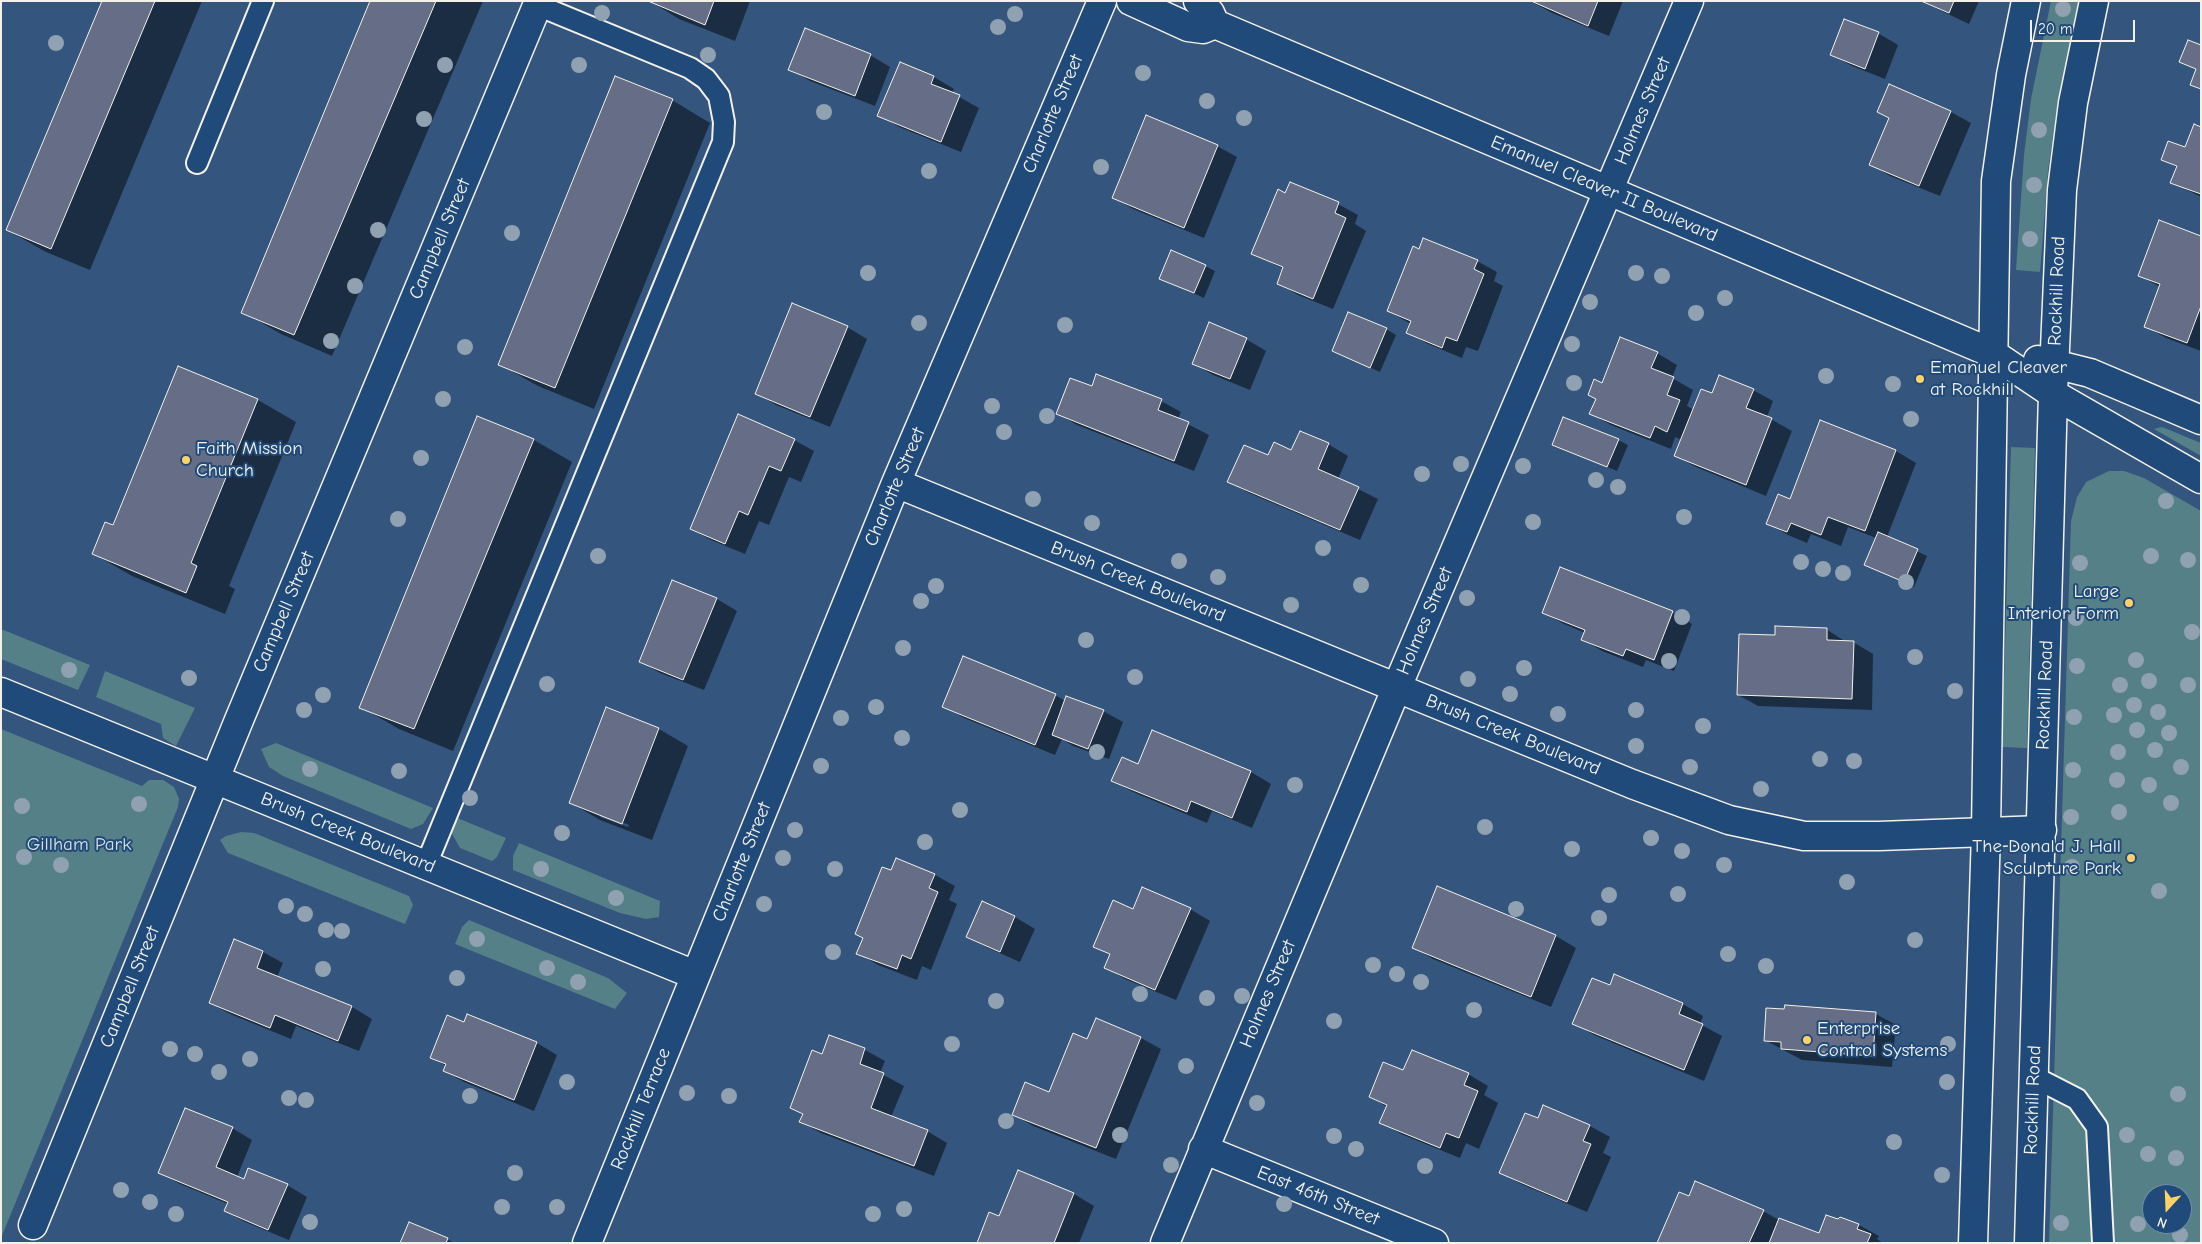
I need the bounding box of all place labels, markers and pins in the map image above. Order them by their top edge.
place label: Emanuel Cleaver at Rockhill [1930,357,2067,401]
marker: Emanuel Cleaver at Rockhill [1914,373,1926,385]
place label: Faith Mission Church [196,438,303,482]
marker: Faith Mission Church [180,454,192,466]
place label: Large Interior Form [2008,581,2119,625]
marker: Large Interior Form [2123,597,2135,609]
place label: The Donald J. Hall Sculpture Park [1972,836,2121,880]
marker: The Donald J. Hall Sculpture Park [2125,852,2137,864]
place label: Enterprise Control Systems [1817,1018,1947,1062]
marker: Enterprise Control Systems [1801,1034,1813,1046]

